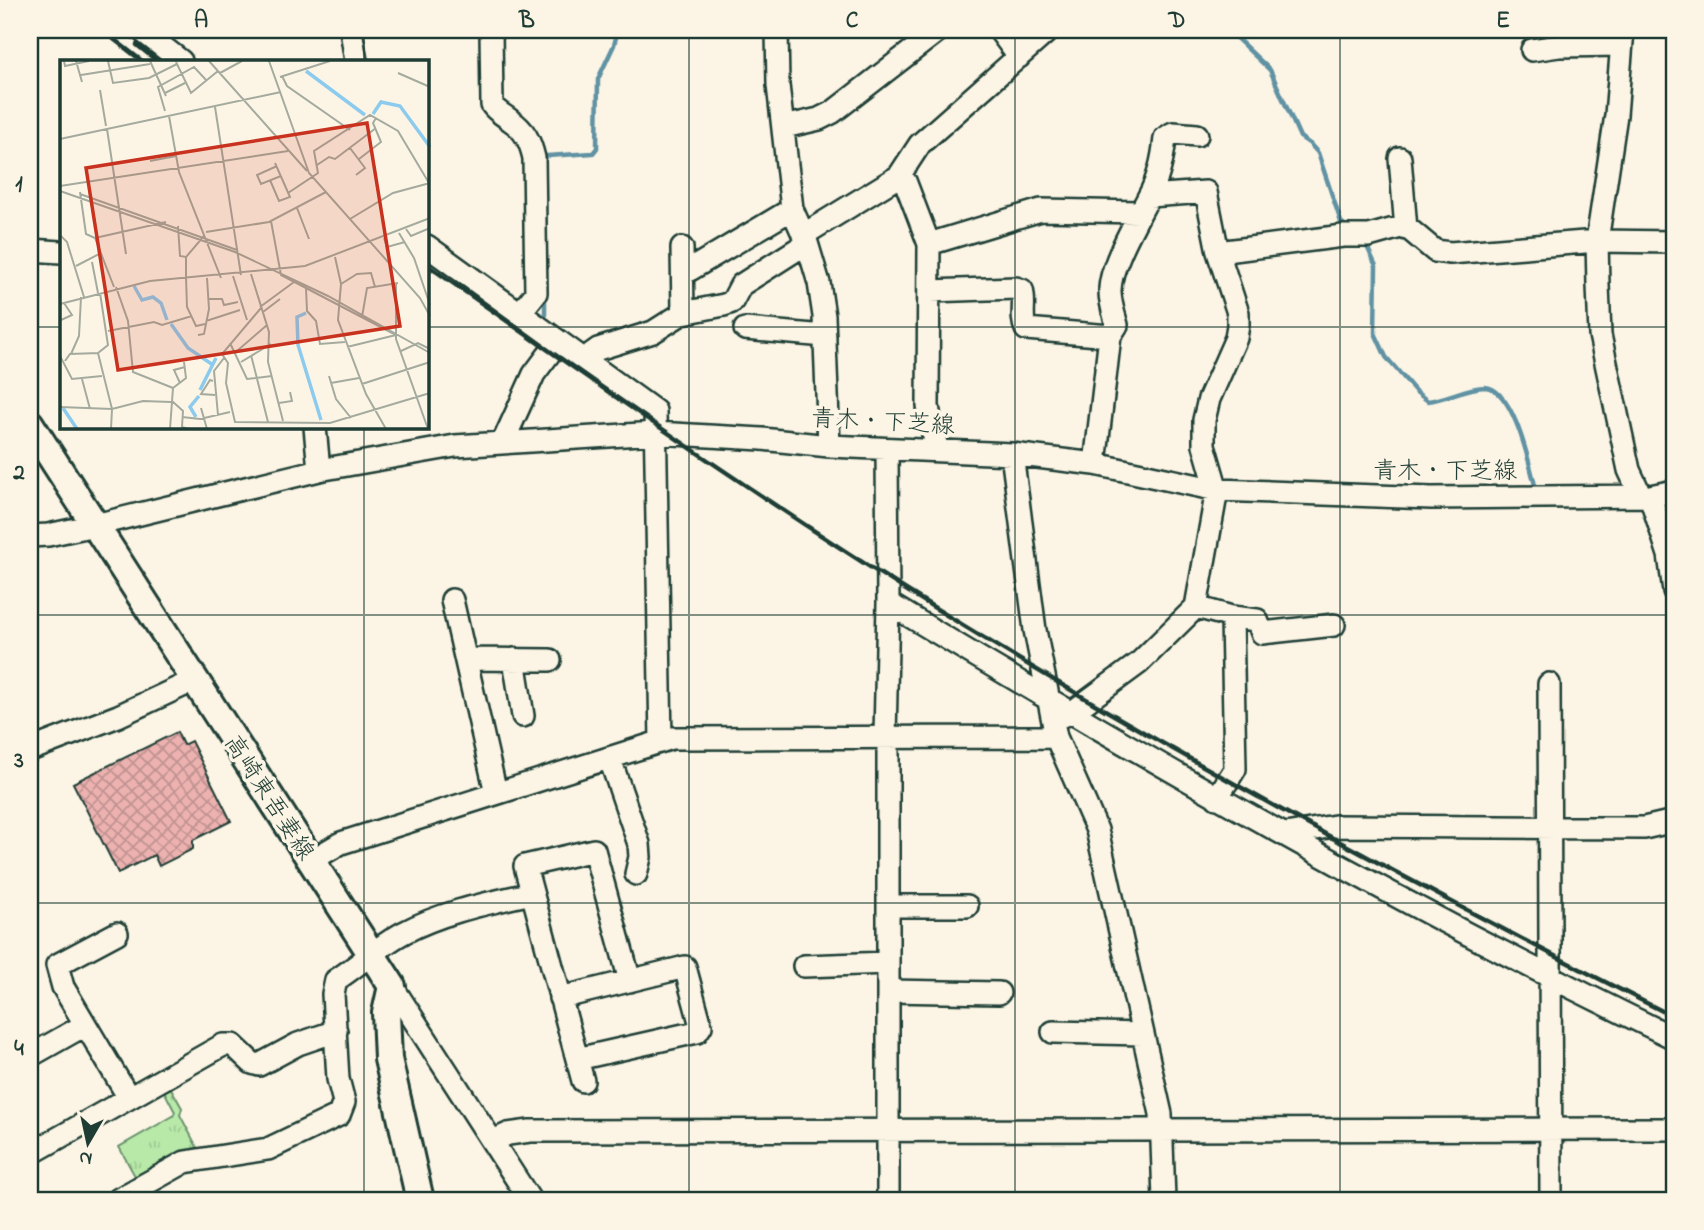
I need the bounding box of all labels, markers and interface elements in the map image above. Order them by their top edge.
text: A [194,5,208,38]
text: B [518,5,535,38]
text: C [846,5,859,38]
text: D [1168,5,1185,38]
text: E [1496,5,1510,38]
inset map [60,60,429,429]
text: 1 [15,169,23,202]
street label: 青木・下芝線 [810,402,956,445]
street label: 青木・下芝線 [1373,455,1517,490]
text: 2 [12,457,25,490]
street label: 高崎東吾妻線 [214,728,322,868]
text: 3 [13,745,24,778]
text: 4 [14,1033,24,1066]
north arrow [52,1108,122,1178]
text: N [77,1143,94,1172]

